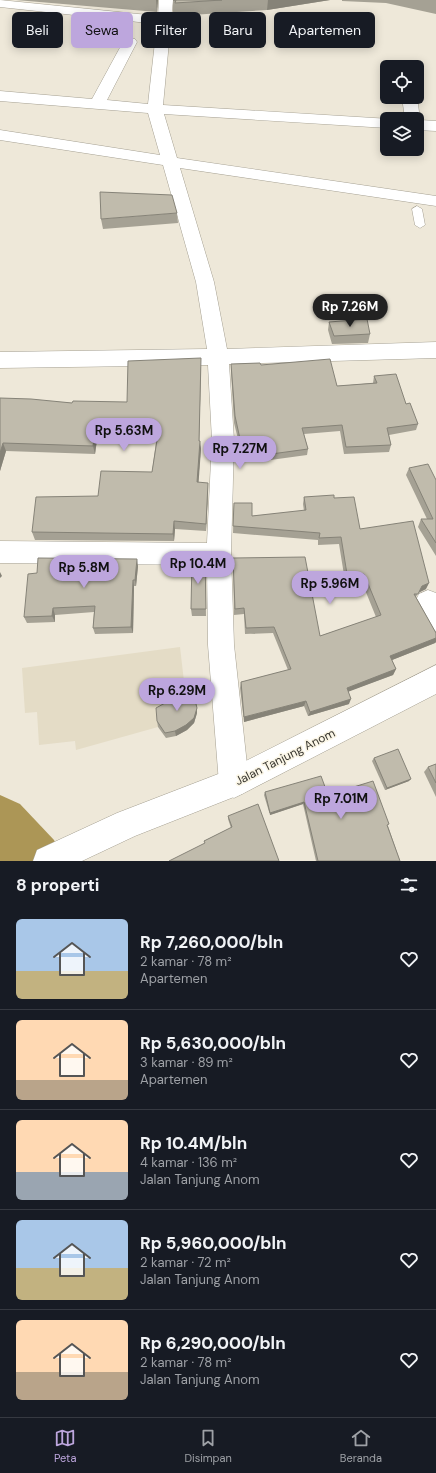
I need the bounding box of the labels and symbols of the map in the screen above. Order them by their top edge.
pin: Rp 7.26M [309,294,391,328]
pin: Rp 5.63M [83,418,165,452]
pin: Rp 7.27M [199,436,281,470]
pin: Rp 10.4M [157,551,239,585]
pin: Rp 5.8M [47,555,121,589]
pin: Rp 5.96M [289,571,371,605]
pin: Rp 6.29M [136,678,218,712]
street label: Jalan Tanjung Anom [232,725,338,789]
pin: Rp 7.01M [300,786,382,820]

